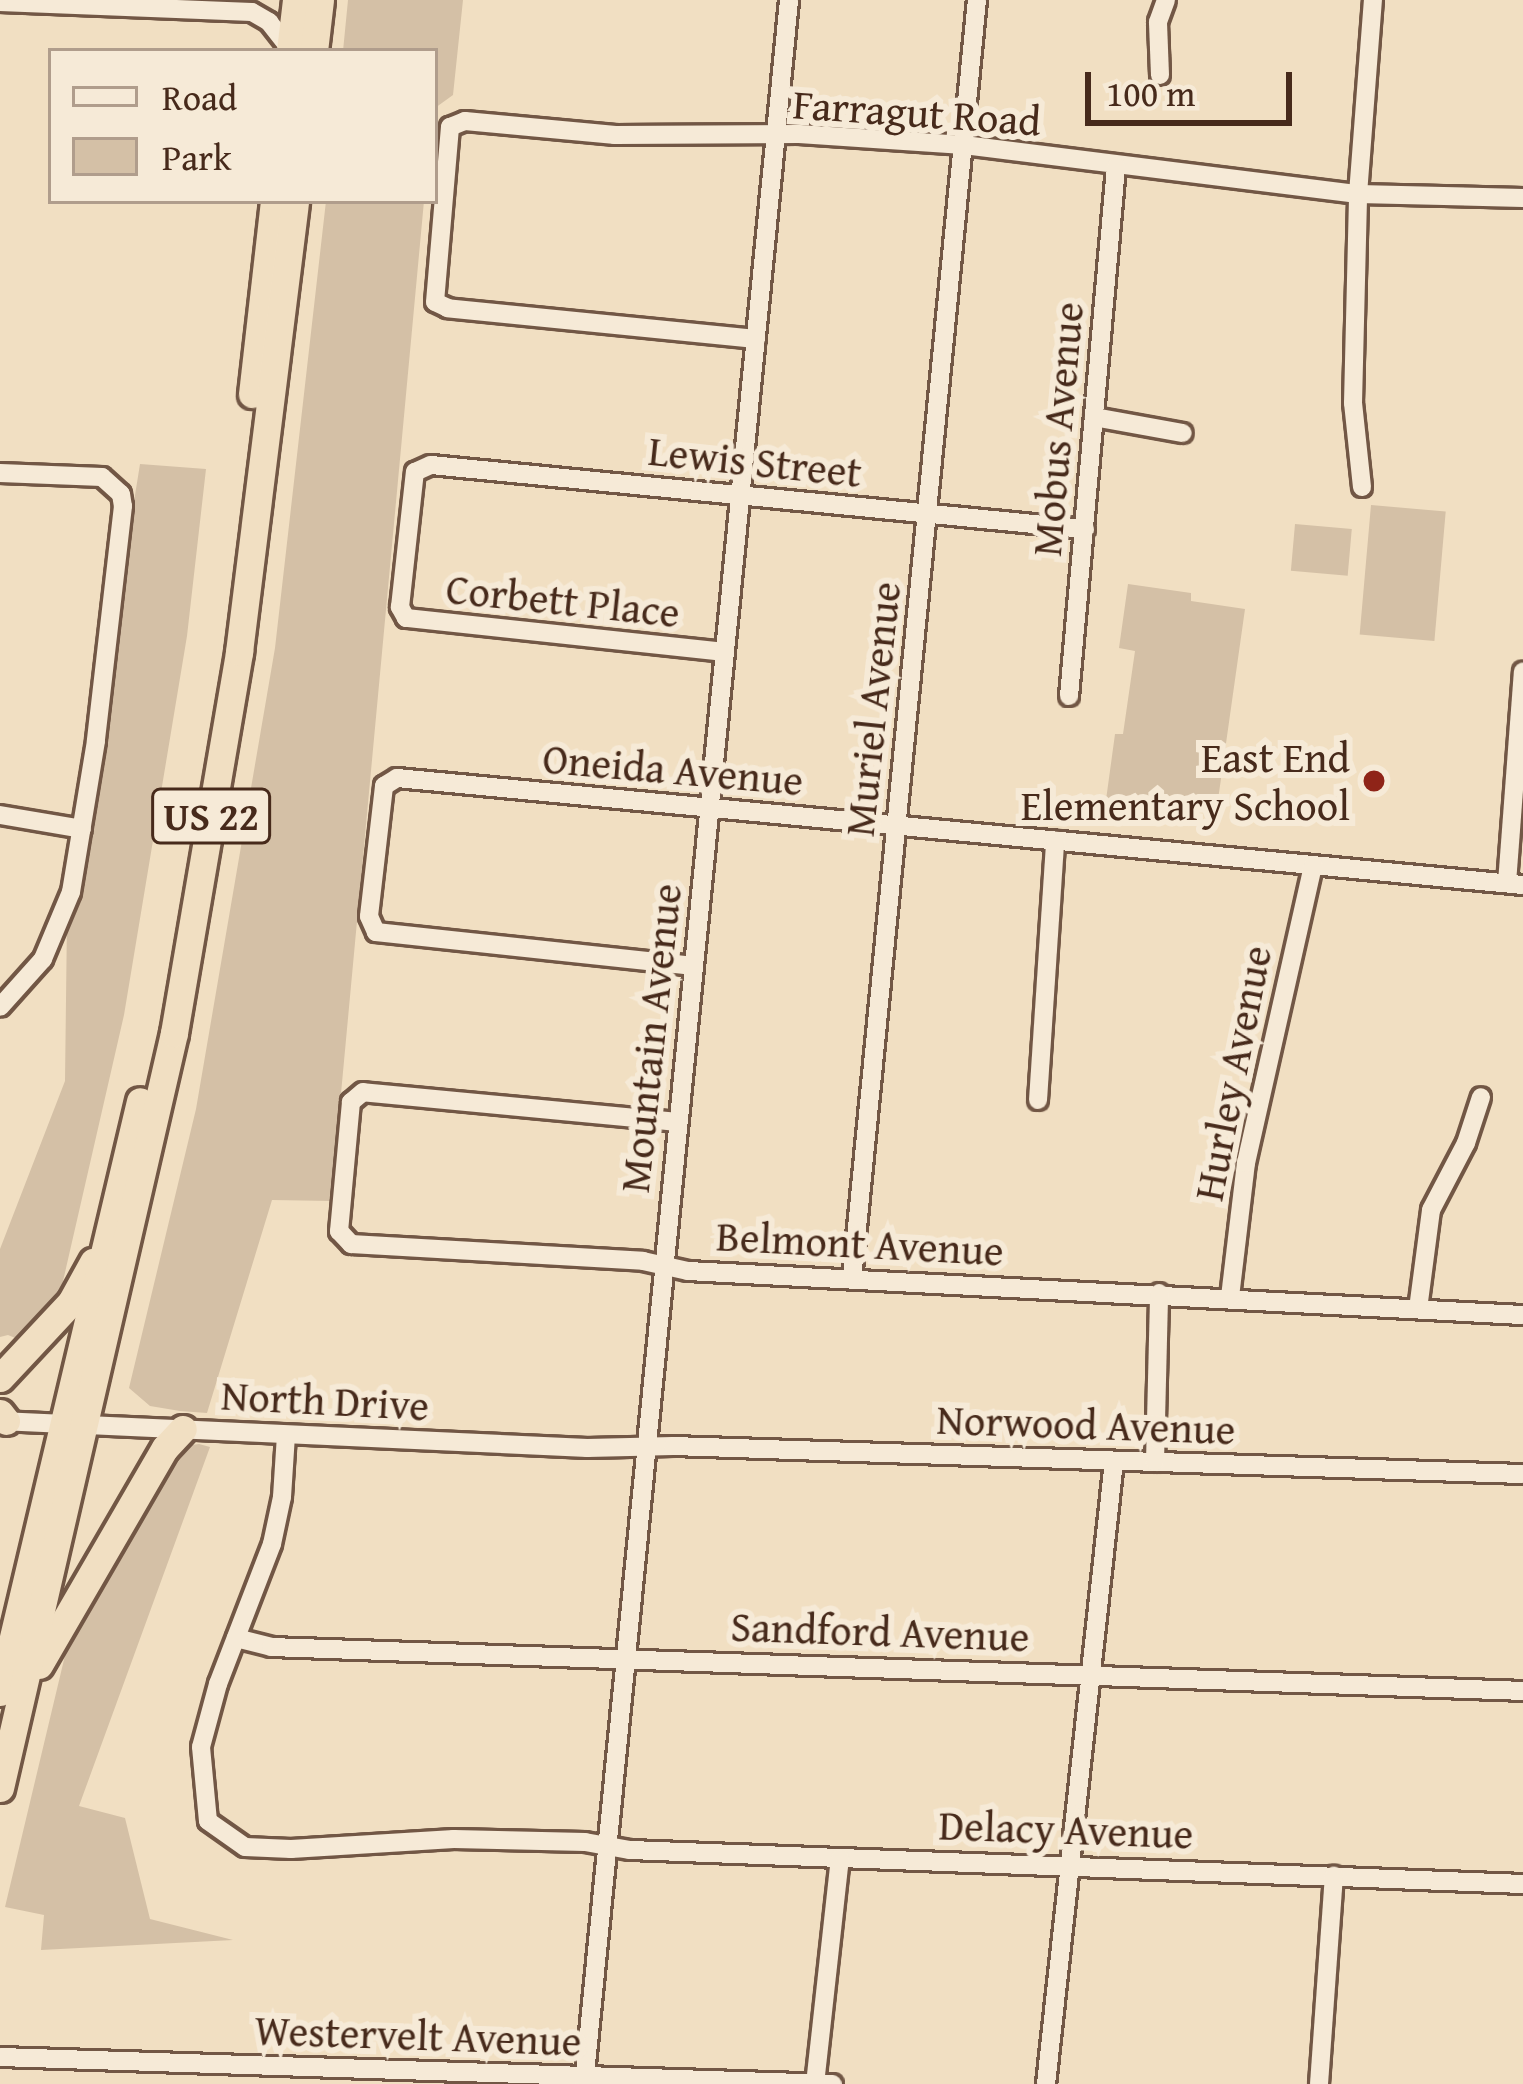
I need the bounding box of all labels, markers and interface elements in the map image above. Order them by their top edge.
legend [48,48,438,204]
scale bar [1091,48,1298,122]
text: 100 m [1106,66,1195,119]
text: Road [162,70,237,123]
street label: Farragut Road [791,78,1043,146]
text: Park [162,130,232,183]
street label: Mobus Avenue [1021,300,1093,558]
street label: Lewis Street [646,425,864,497]
street label: Corbett Place [444,563,682,637]
street label: Muriel Avenue [834,579,910,839]
place label: East End Elementary School [1021,732,1350,831]
street label: Oneida Avenue [541,733,805,805]
marker: East End Elementary School [1361,768,1387,794]
road number: US 22 [151,783,271,849]
street label: Mountain Avenue [609,881,691,1195]
street label: Hurley Avenue [1183,941,1281,1205]
street label: Belmont Avenue [715,1210,1005,1276]
street label: North Drive [220,1369,430,1431]
street label: Norwood Avenue [936,1394,1236,1454]
street label: Sandford Avenue [730,1601,1030,1661]
street label: Delacy Avenue [938,1799,1194,1859]
street label: Westervelt Avenue [254,2004,582,2066]

